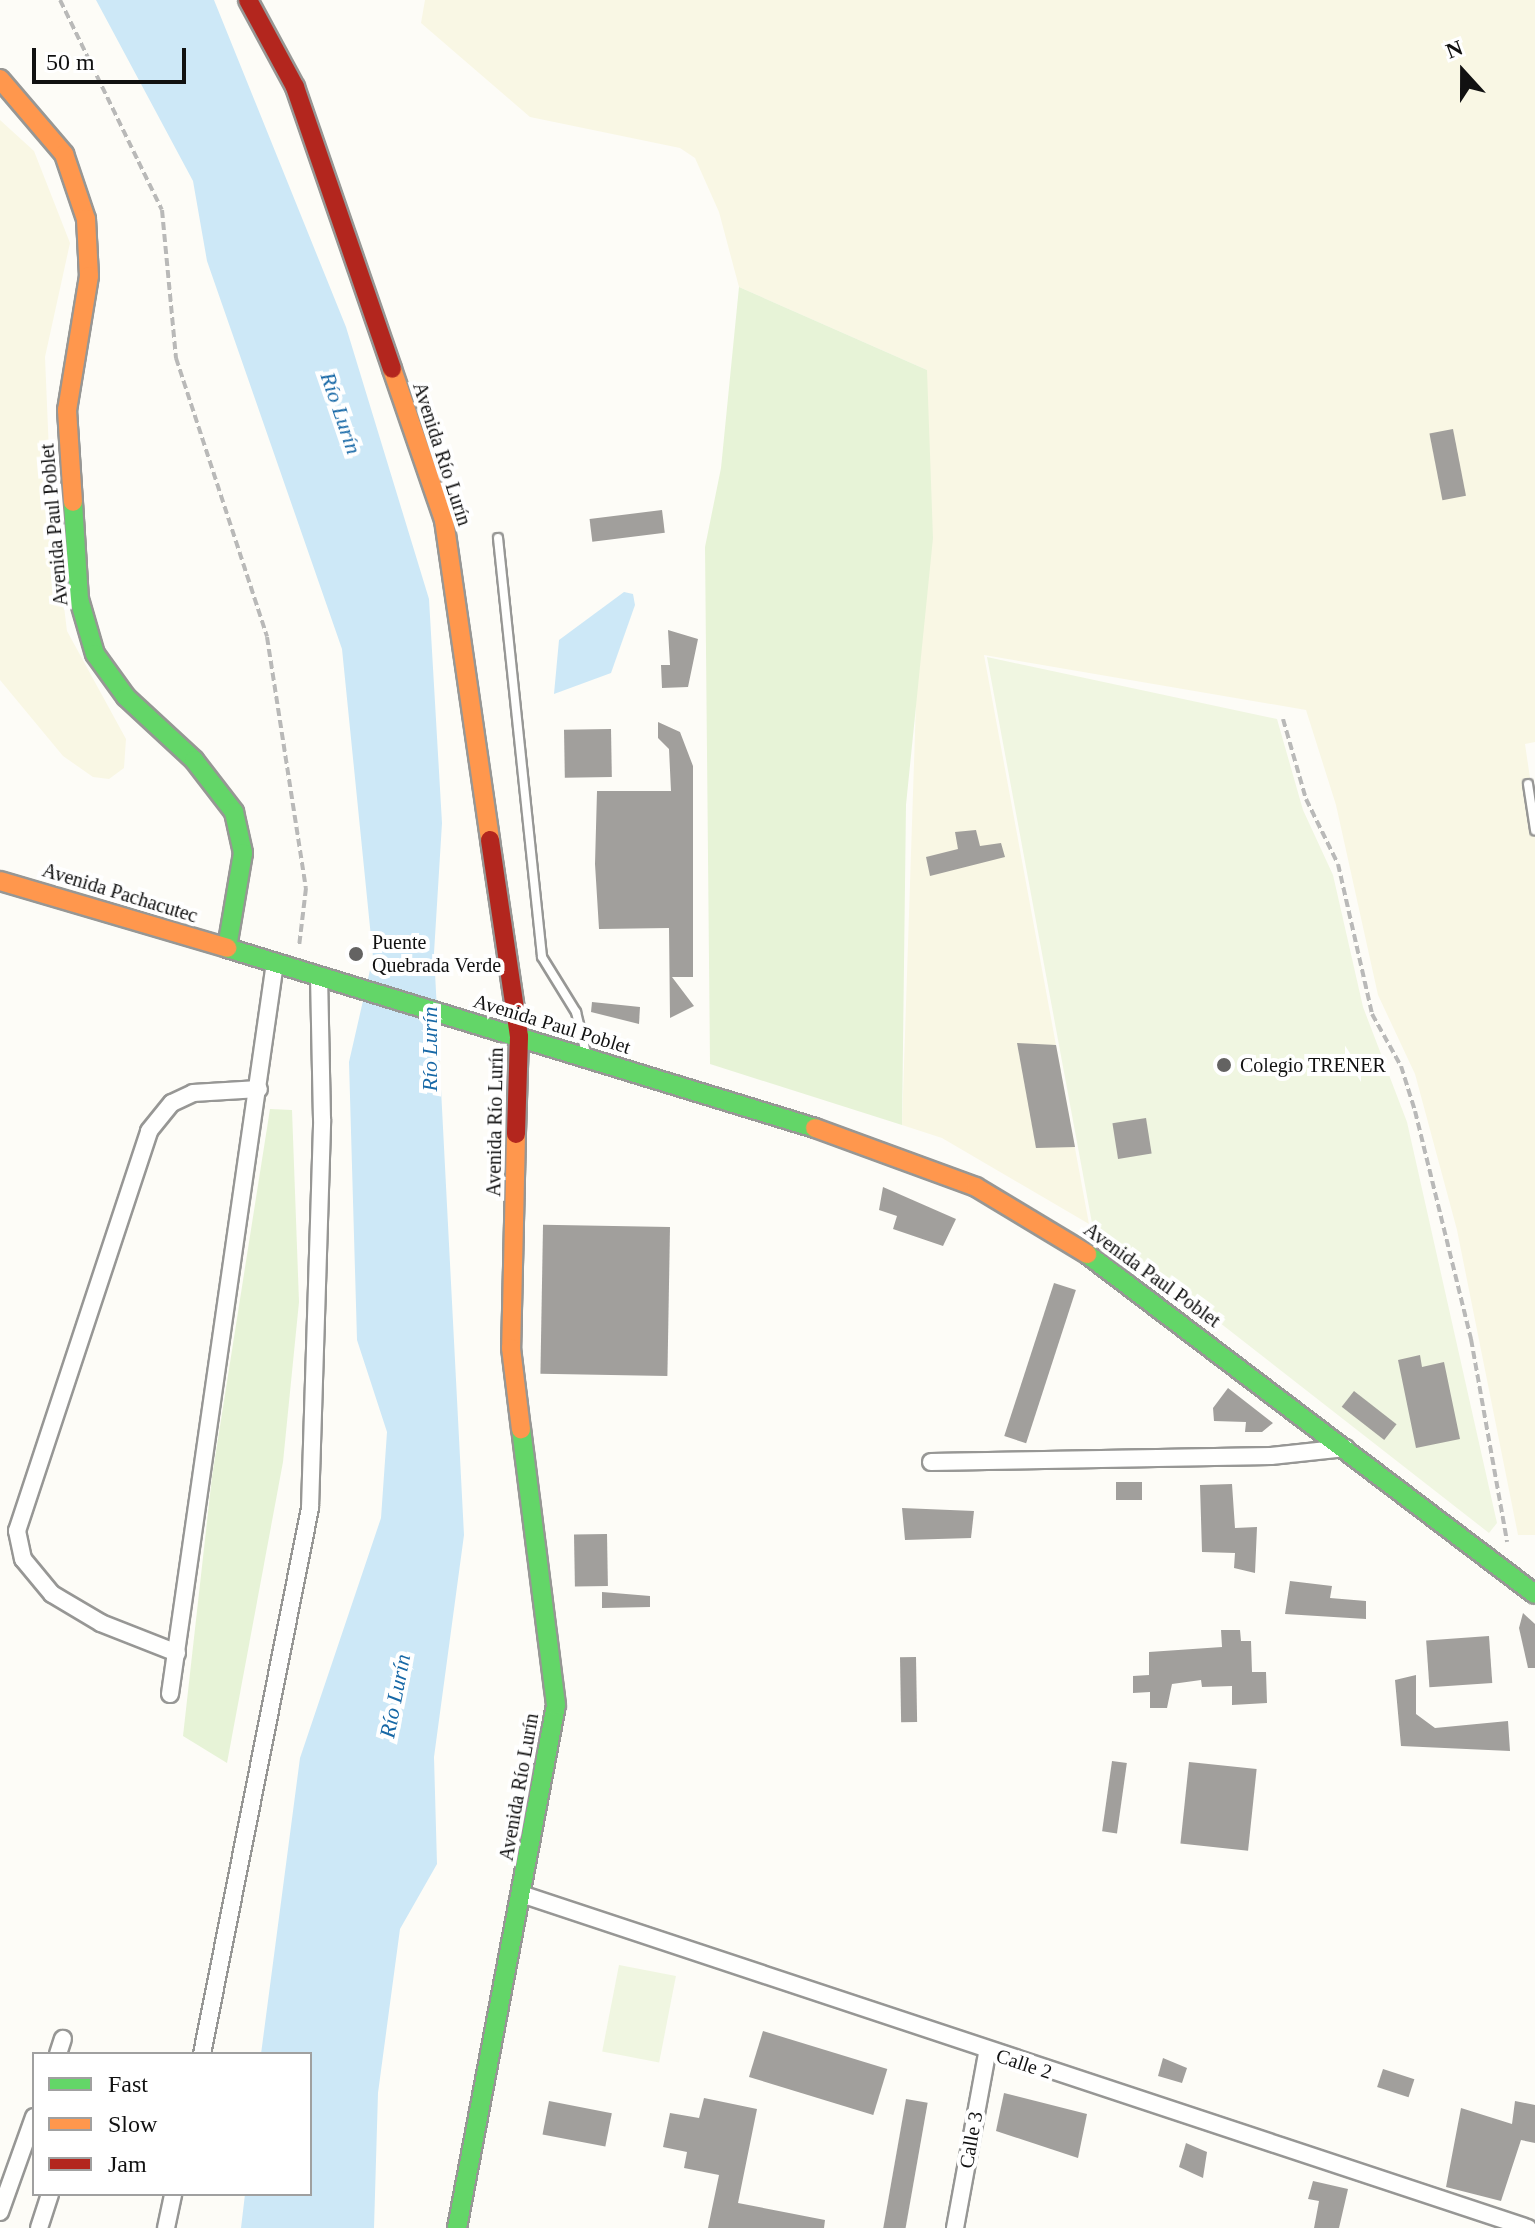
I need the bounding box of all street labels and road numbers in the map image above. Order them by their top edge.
street label: Avenida Río Lurín [407,379,477,529]
street label: Avenida Paul Poblet [35,443,73,607]
street label: Avenida Pachacutec [39,858,201,928]
street label: Avenida Paul Poblet [471,989,633,1059]
street label: Avenida Río Lurín [482,1047,508,1197]
street label: Avenida Paul Poblet [1079,1217,1225,1333]
street label: Avenida Río Lurín [494,1711,544,1863]
street label: Calle 2 [993,2044,1055,2084]
street label: Calle 3 [954,2110,988,2170]

